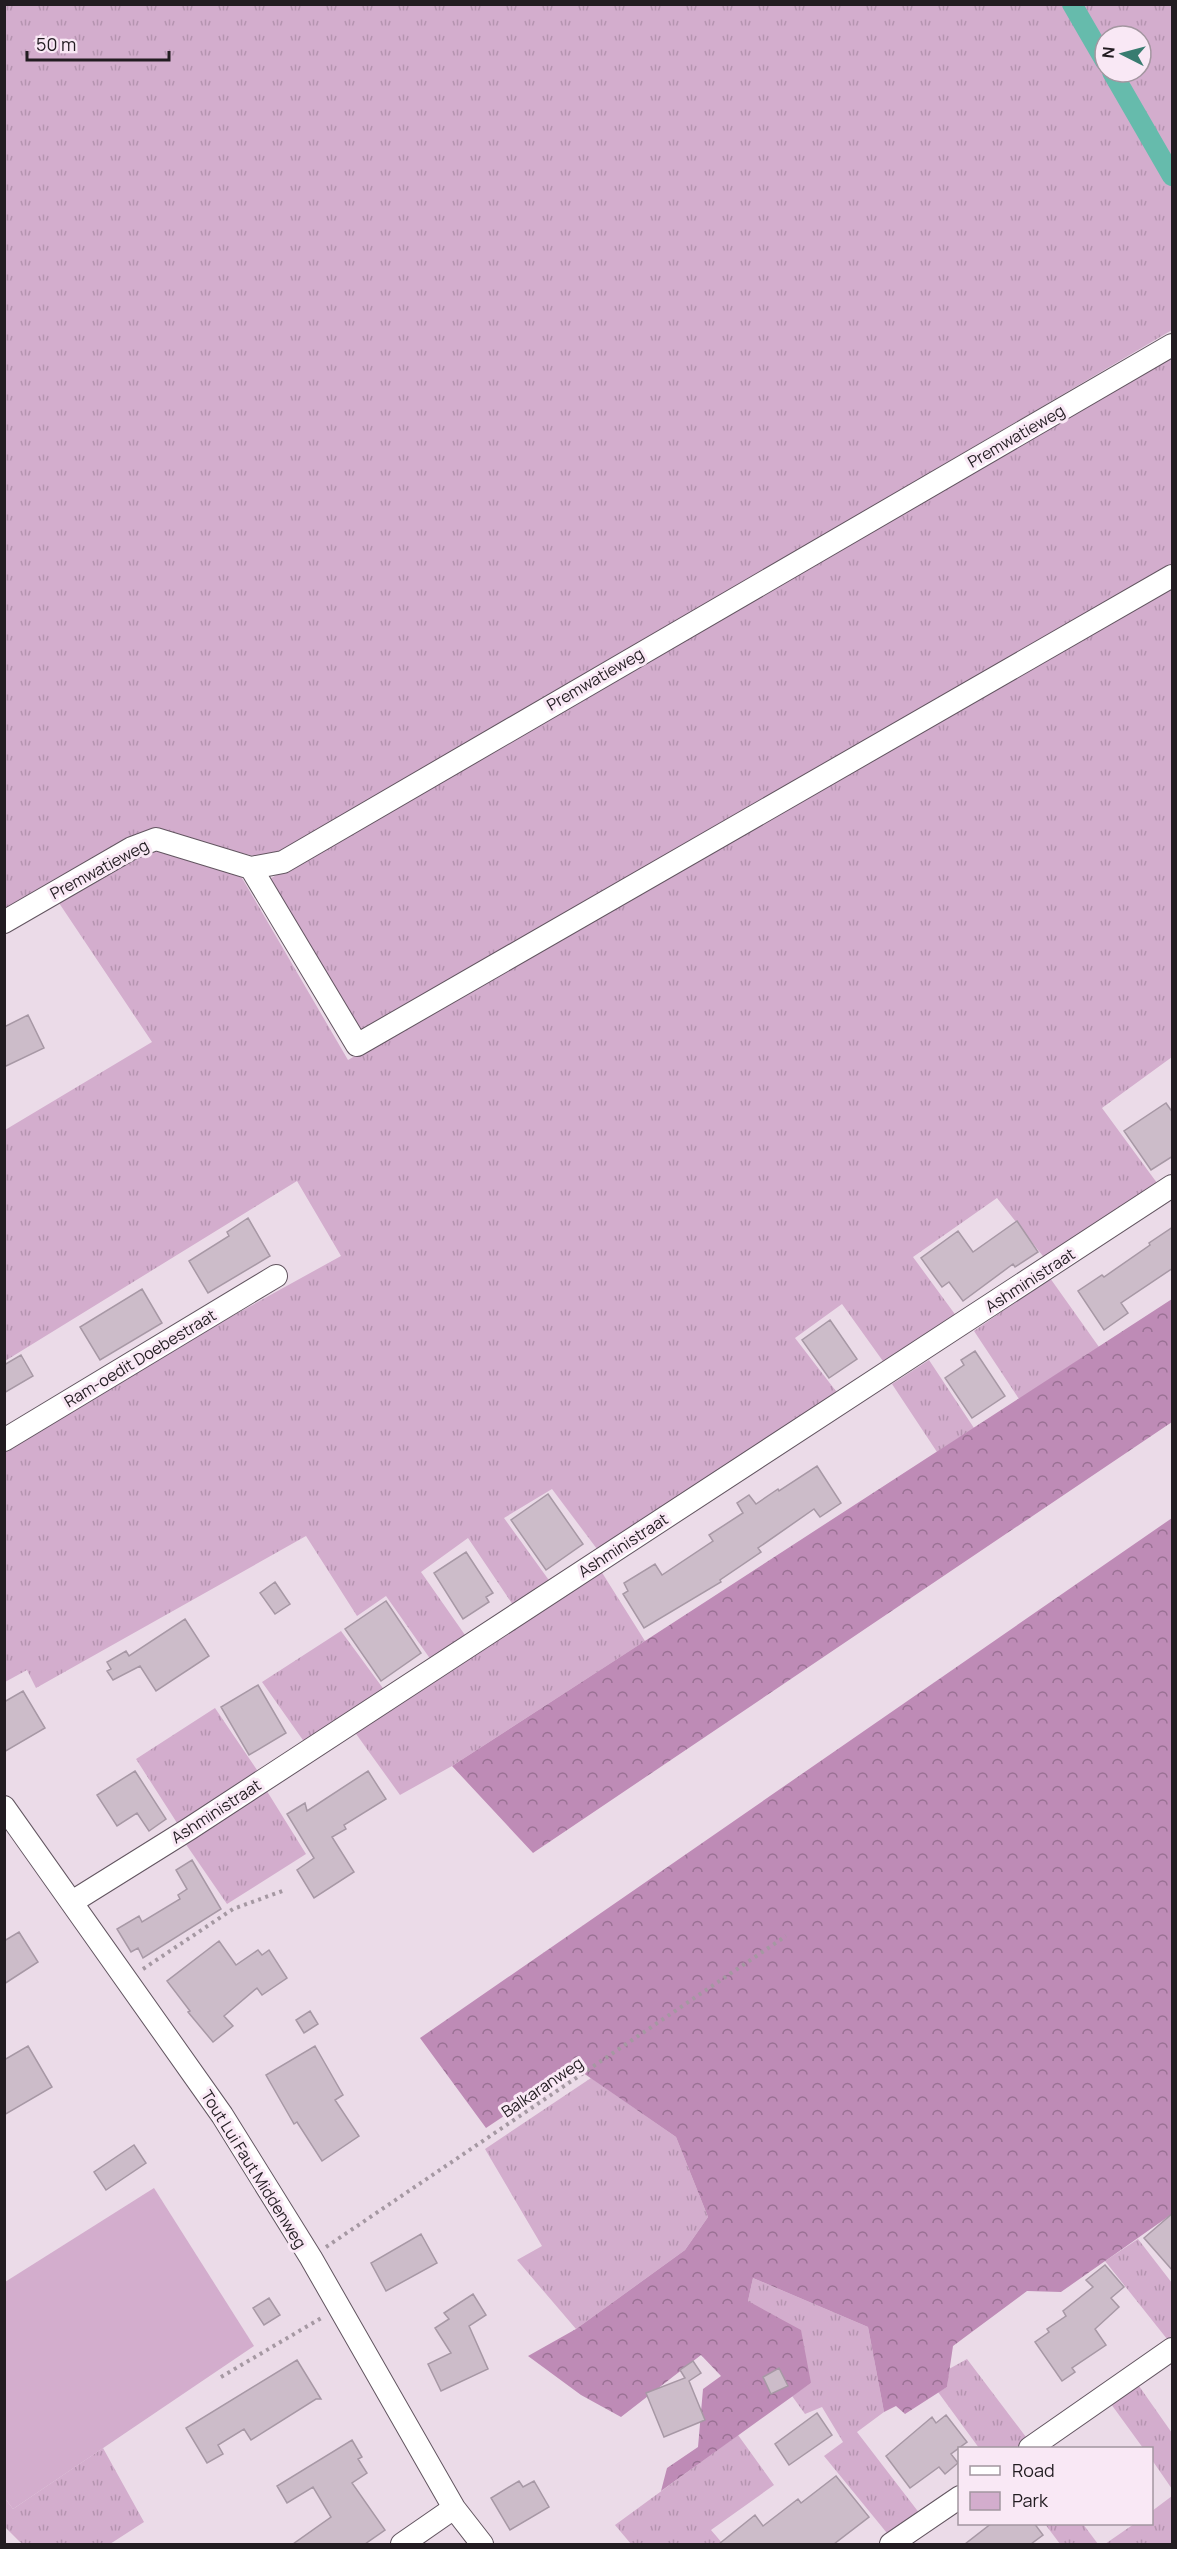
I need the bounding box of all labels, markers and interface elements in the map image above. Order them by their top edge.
scale bar [27,24,170,62]
north arrow [1093,24,1153,84]
text: 50 m [36,32,76,56]
text: N [1097,46,1120,59]
street label: Premwatieweg [963,399,1069,473]
street label: Premwatieweg [542,642,648,716]
street label: Premwatieweg [46,834,152,904]
street label: Ashministraat [981,1243,1079,1317]
street label: Ram-oedit Doebestraat [60,1304,220,1412]
street label: Ashministraat [574,1508,672,1582]
street label: Ashministraat [167,1774,265,1848]
street label: Balkaranweg [497,2052,587,2122]
street label: Tout Lui Faut Middenweg [196,2086,312,2252]
legend [958,2447,1153,2525]
text: Road [1012,2458,1055,2482]
text: Park [1012,2488,1049,2512]

